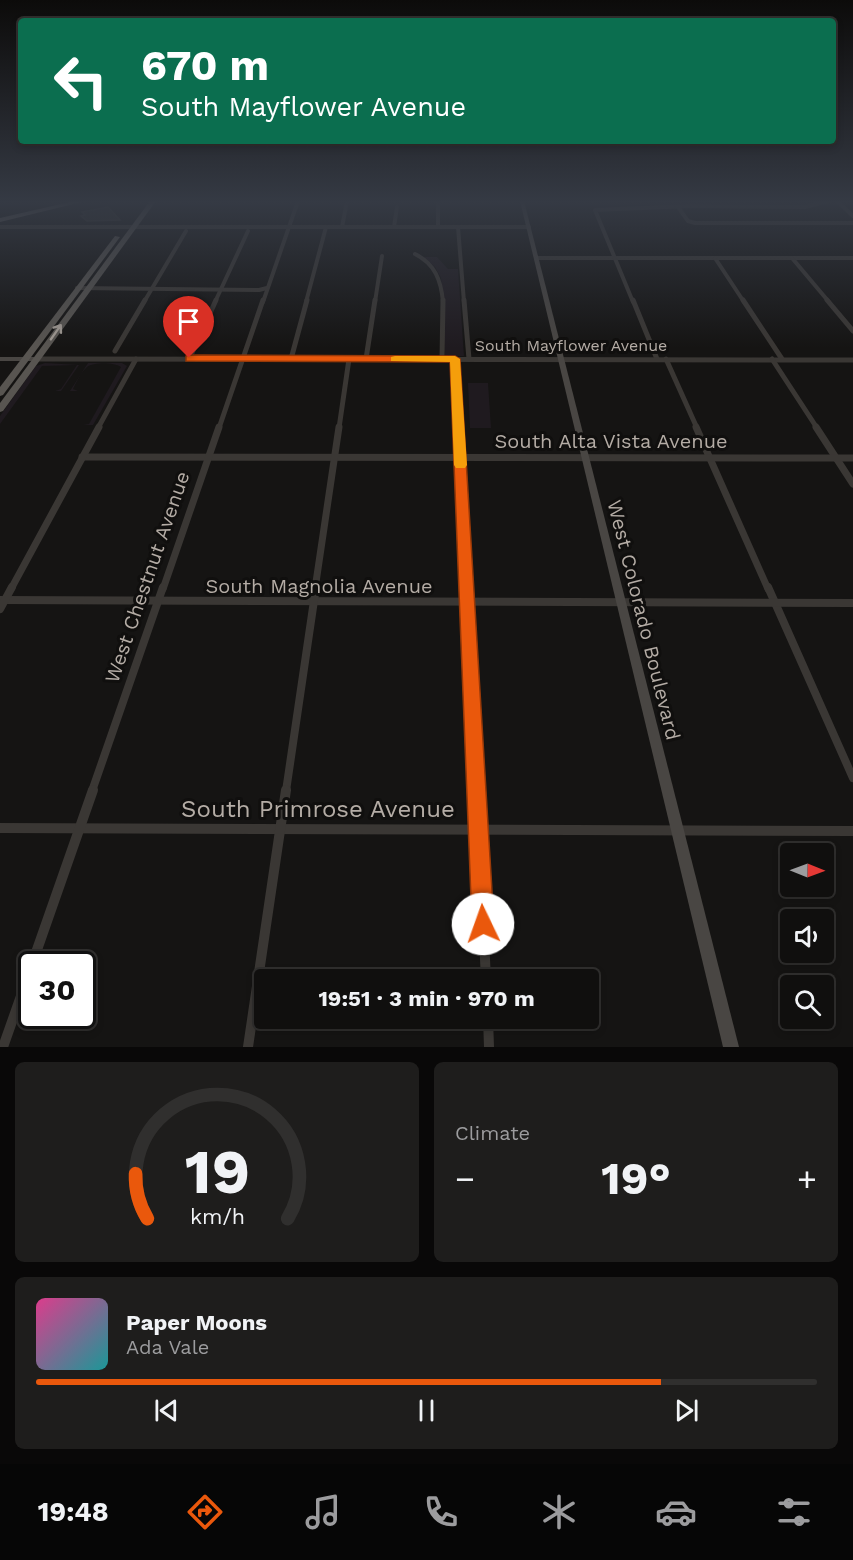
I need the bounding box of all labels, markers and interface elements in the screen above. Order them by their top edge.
text: 670 m [141,41,269,90]
icon: left [42,42,120,120]
text: South Mayflower Avenue [141,91,466,123]
pin [163,296,214,358]
icon: arrive [172,305,205,338]
one-way arrow [50,324,62,341]
street label: South Mayflower Avenue [475,336,667,355]
street label: South Alta Vista Avenue [494,429,728,453]
street label: West Chestnut Avenue [99,468,195,686]
street label: West Colorado Boulevard [602,497,686,743]
street label: South Magnolia Avenue [205,574,433,598]
street label: South Primrose Avenue [181,795,455,823]
north arrow [780,843,834,897]
map controls [780,843,834,1029]
position arrow [451,892,515,956]
button: sound [780,909,834,963]
speed limit sign: 30 [18,951,96,1029]
button: search [780,975,834,1029]
text: 19:51 · 3 min · 970 m [318,986,535,1011]
text: Climate [455,1121,530,1145]
text: 19 [184,1135,250,1208]
text: 19° [601,1152,671,1205]
text: − [455,1159,475,1198]
text: + [797,1159,817,1198]
text: km/h [189,1204,245,1229]
text: Paper Moons [126,1310,267,1335]
text: Ada Vale [126,1335,209,1359]
icon: previous [150,1394,183,1427]
icon: pause [410,1394,443,1427]
icon: next [670,1394,703,1427]
icon: directions [184,1491,226,1533]
icon: music [302,1491,344,1533]
icon: phone [420,1491,462,1533]
icon: climate [538,1491,580,1533]
icon: car [655,1491,697,1533]
icon: filters [773,1491,815,1533]
text: 19:48 [38,1496,109,1528]

